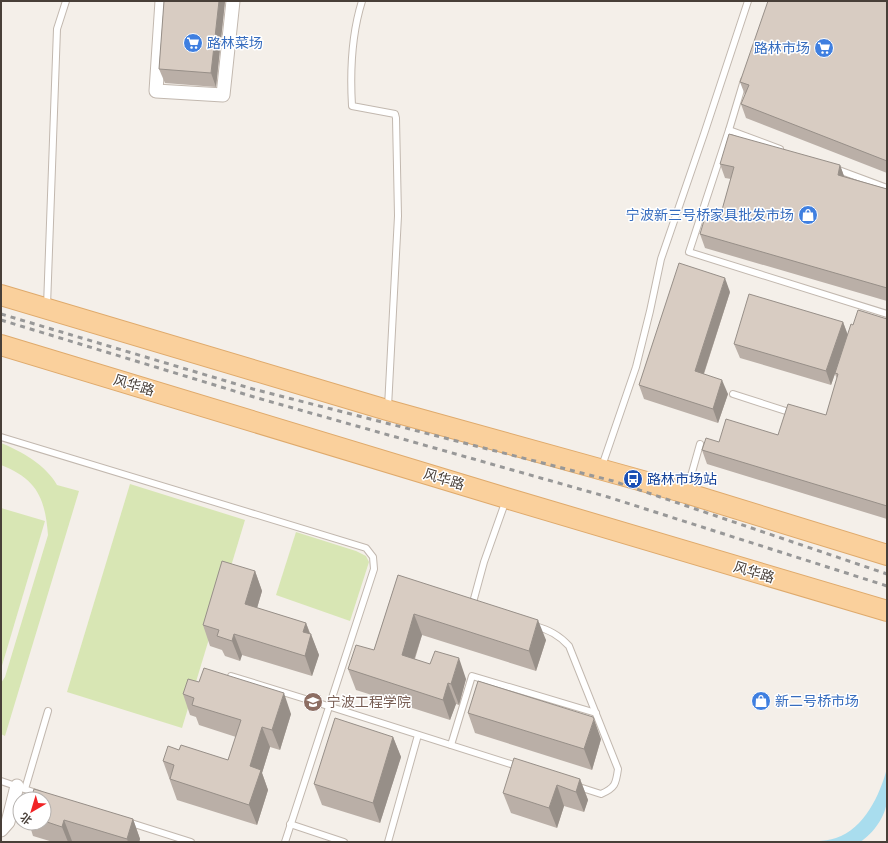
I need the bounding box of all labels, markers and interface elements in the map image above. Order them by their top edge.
supermarket icon: 路林菜场 [182,32,204,54]
place label: 路林菜场 [207,35,263,51]
supermarket icon: 路林市场 [813,37,835,59]
place label: 路林市场 [754,40,810,56]
shop icon: 宁波新三号桥家具批发市场 [797,204,819,226]
place label: 宁波新三号桥家具批发市场 [626,207,794,223]
street label: 风华路 [112,371,156,399]
street label: 风华路 [422,465,466,493]
bus stop icon: 路林市场站 [622,468,644,490]
place label: 路林市场站 [647,471,717,487]
street label: 风华路 [732,558,776,586]
shop icon: 新二号桥市场 [750,690,772,712]
school or university icon: 宁波工程学院 [302,691,324,713]
place label: 新二号桥市场 [775,693,859,709]
place label: 宁波工程学院 [327,694,411,710]
north arrow [12,791,52,831]
text: 北 [18,811,34,827]

